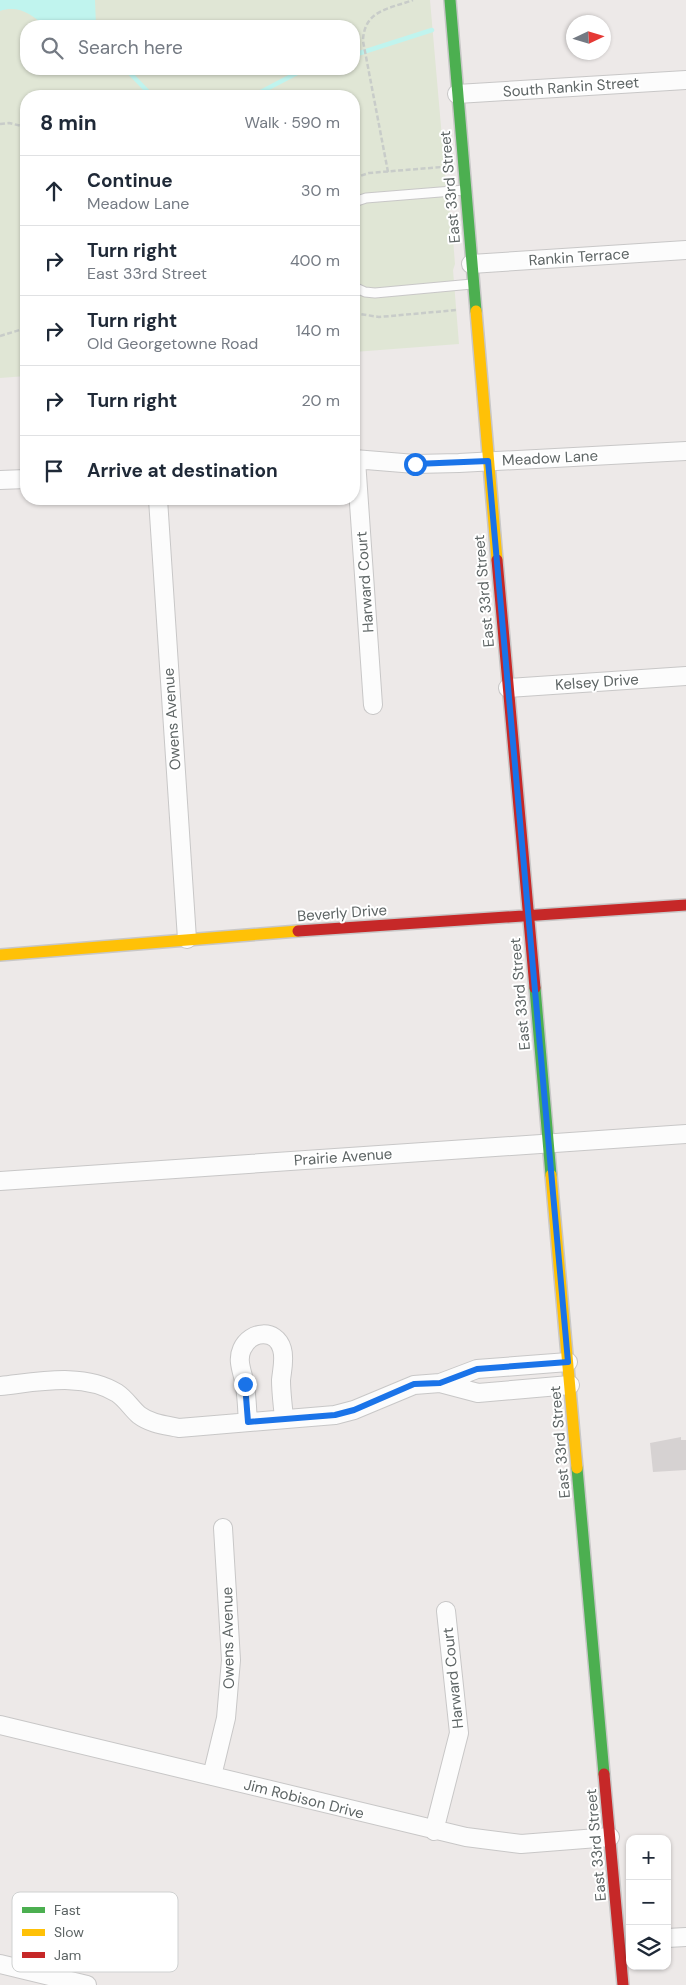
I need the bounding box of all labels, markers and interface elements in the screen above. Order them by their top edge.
north arrow [566,15,611,60]
search box [20,20,360,75]
icon: search [38,34,66,62]
text: Search here [78,35,183,60]
street label: South Rankin Street [502,72,640,102]
text: 8 min [40,109,97,137]
text: Walk · 590 m [244,112,340,133]
street label: East 33rd Street [435,130,465,244]
text: Continue [87,168,173,193]
icon: ahead [40,177,68,205]
text: 30 m [301,180,340,201]
text: Meadow Lane [87,193,189,214]
text: Turn right [87,238,177,263]
street label: Rankin Terrace [528,243,630,271]
icon: right [40,247,68,275]
text: 400 m [290,250,340,271]
text: East 33rd Street [87,263,207,284]
text: Turn right [87,308,177,333]
icon: right [40,317,68,345]
text: 140 m [296,320,340,341]
text: Old Georgetowne Road [87,333,258,354]
icon: right [40,387,68,415]
text: Turn right [87,388,177,413]
text: 20 m [301,390,340,411]
street label: Meadow Lane [502,446,598,470]
route start [404,453,427,476]
icon: arrive [40,457,68,485]
text: Arrive at destination [87,458,278,483]
street label: Harward Court [351,531,379,633]
street label: East 33rd Street [469,534,499,648]
street label: Owens Avenue [158,667,186,771]
street label: Kelsey Drive [555,669,639,695]
street label: Beverly Drive [296,900,388,926]
street label: East 33rd Street [505,937,535,1051]
street label: Prairie Avenue [293,1144,393,1170]
route end [234,1373,257,1396]
street label: East 33rd Street [545,1385,575,1499]
street label: Owens Avenue [217,1587,239,1689]
street label: Harward Court [438,1626,468,1730]
street label: Jim Robison Drive [242,1774,366,1824]
street label: East 33rd Street [581,1788,611,1902]
map controls [626,1835,671,1970]
button: + [626,1835,671,1880]
button: − [626,1880,671,1925]
legend [12,1892,178,1972]
text: Fast [54,1901,81,1919]
text: Slow [54,1923,84,1941]
button: layers [626,1925,671,1970]
text: Jam [54,1946,81,1964]

